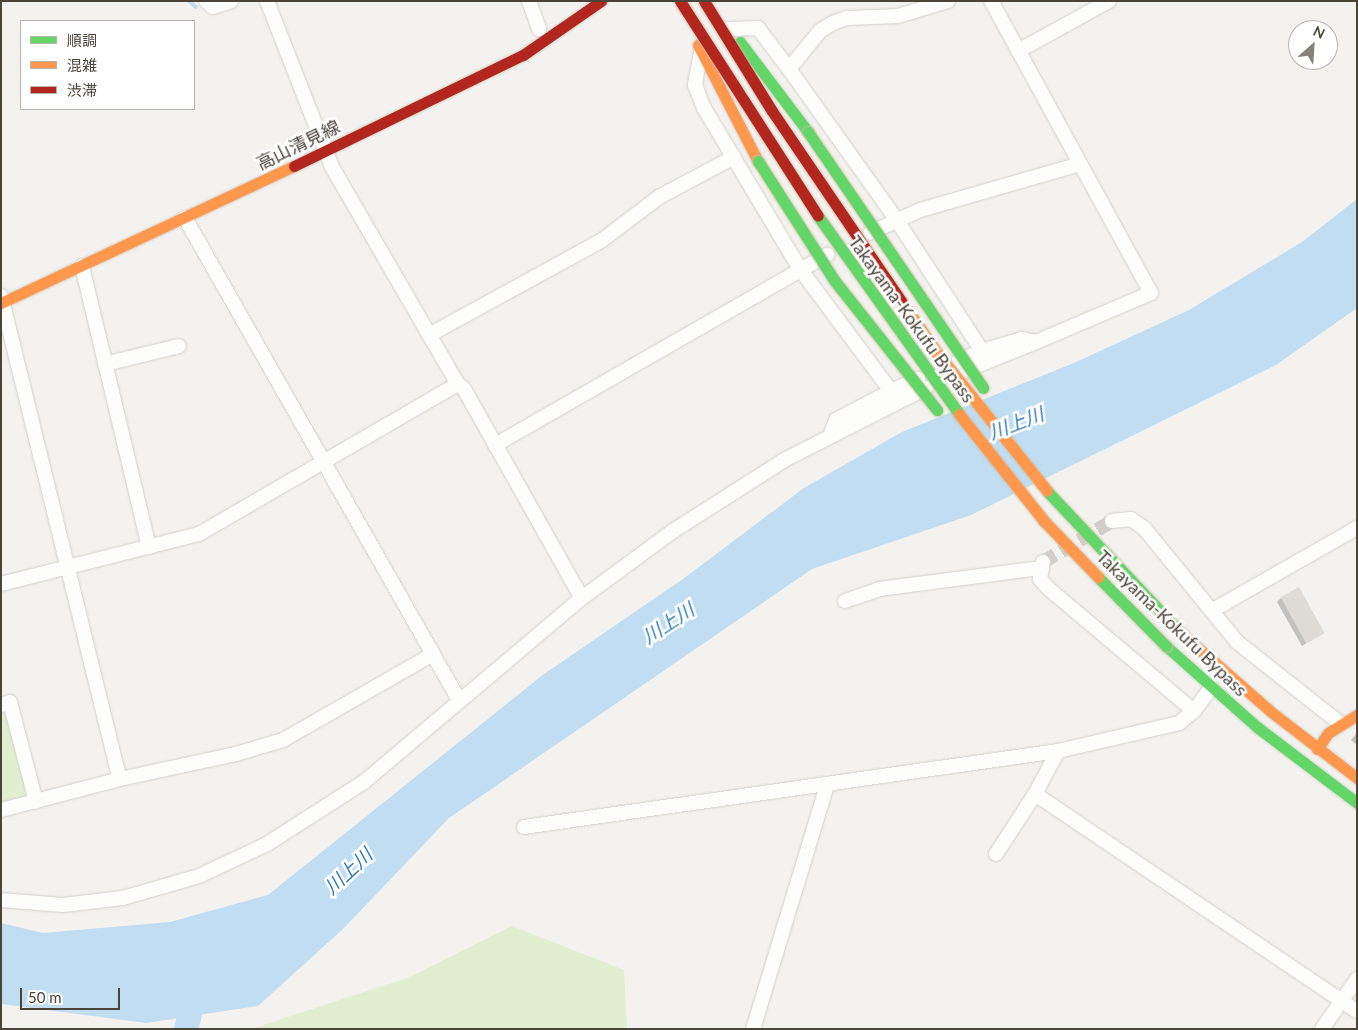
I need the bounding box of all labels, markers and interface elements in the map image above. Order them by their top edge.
legend [20,20,195,110]
north arrow [1288,20,1338,70]
text: N [1311,22,1328,42]
text: 順調 [67,31,97,49]
text: 混雑 [67,56,97,74]
text: 渋滞 [67,81,97,99]
street label: 高山清見線 [253,116,343,174]
street label: Takayama-Kokufu Bypass [844,231,980,407]
water label: 川上川 [985,402,1047,444]
street label: Takayama-Kokufu Bypass [1092,545,1252,701]
water label: 川上川 [638,598,698,648]
water label: 川上川 [319,843,377,899]
scale bar [22,978,122,1010]
text: 50 m [28,988,62,1006]

